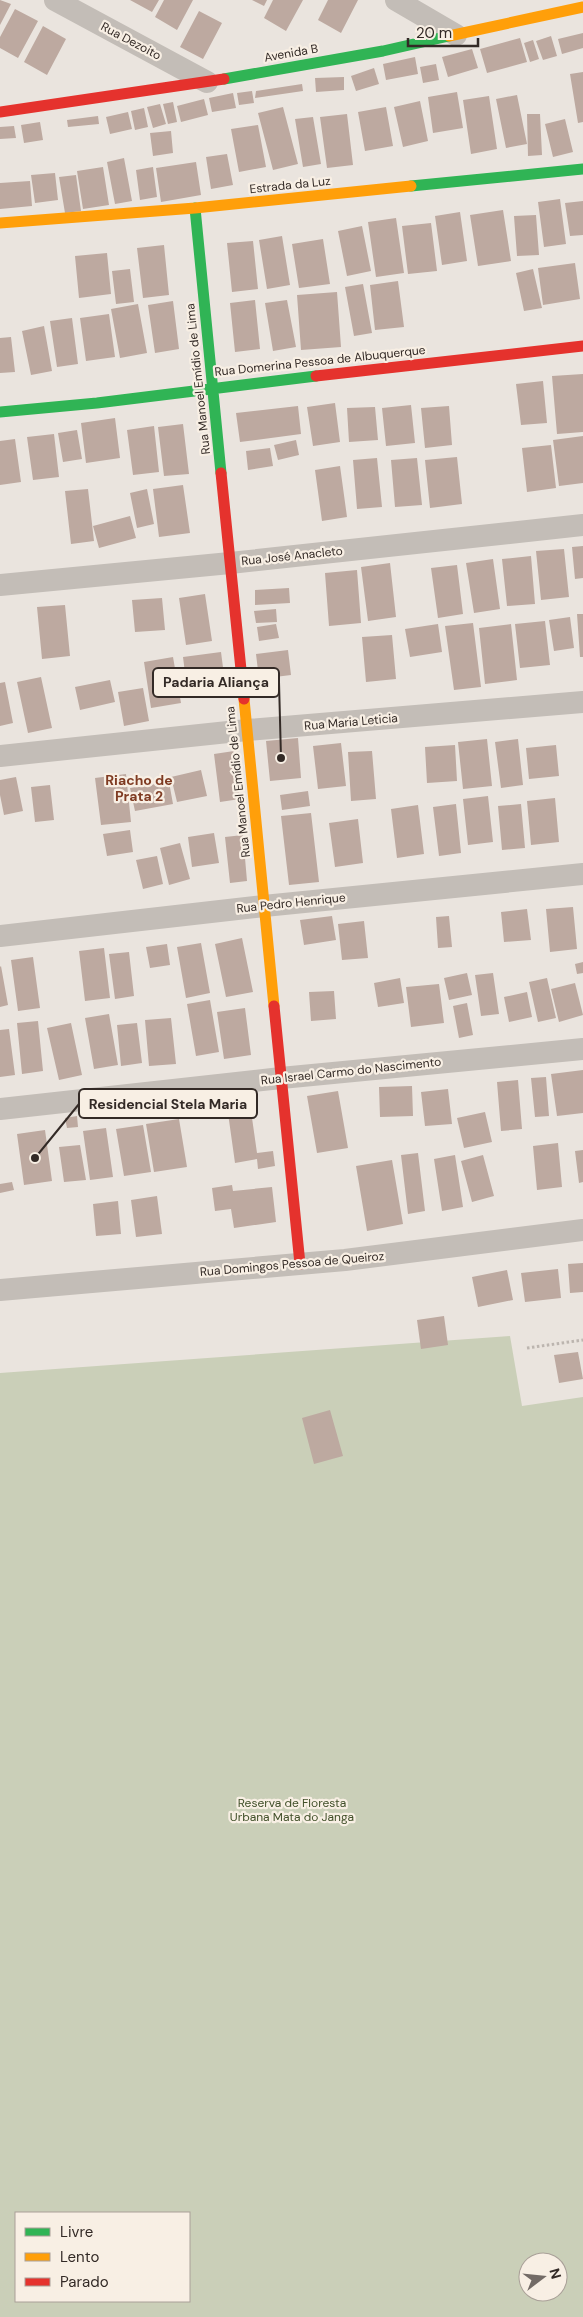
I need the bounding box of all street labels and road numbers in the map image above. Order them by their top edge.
street label: Rua Dezoito [98,18,164,64]
street label: Avenida B [263,40,319,66]
street label: Estrada da Luz [249,173,331,197]
street label: Rua Manoel Emídio de Lima [182,303,214,455]
street label: Rua Domerina Pessoa de Albuquerque [214,342,426,380]
street label: Rua José Anacleto [240,543,344,569]
street label: Rua Manoel Emídio de Lima [222,706,254,858]
street label: Rua Maria Leticia [304,710,398,734]
street label: Rua Pedro Henrique [236,889,347,917]
street label: Rua Israel Carmo do Nascimento [260,1054,442,1088]
street label: Rua Domingos Pessoa de Queiroz [199,1248,385,1280]

